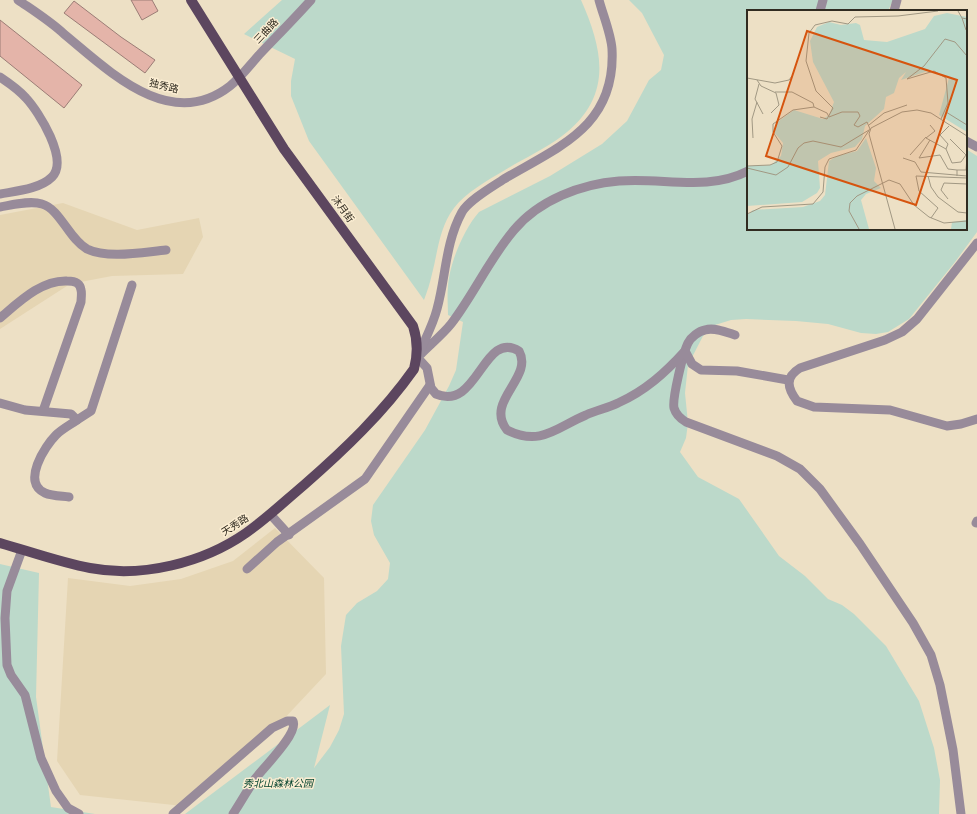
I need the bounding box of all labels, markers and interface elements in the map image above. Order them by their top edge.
inset map [747,10,967,230]
street label: 三曲路 [251,16,281,46]
street label: 独秀路 [148,76,180,96]
street label: 沐月街 [329,193,357,225]
street label: 天秀路 [219,511,251,539]
park label: 秀北山森林公园 [243,777,315,790]

